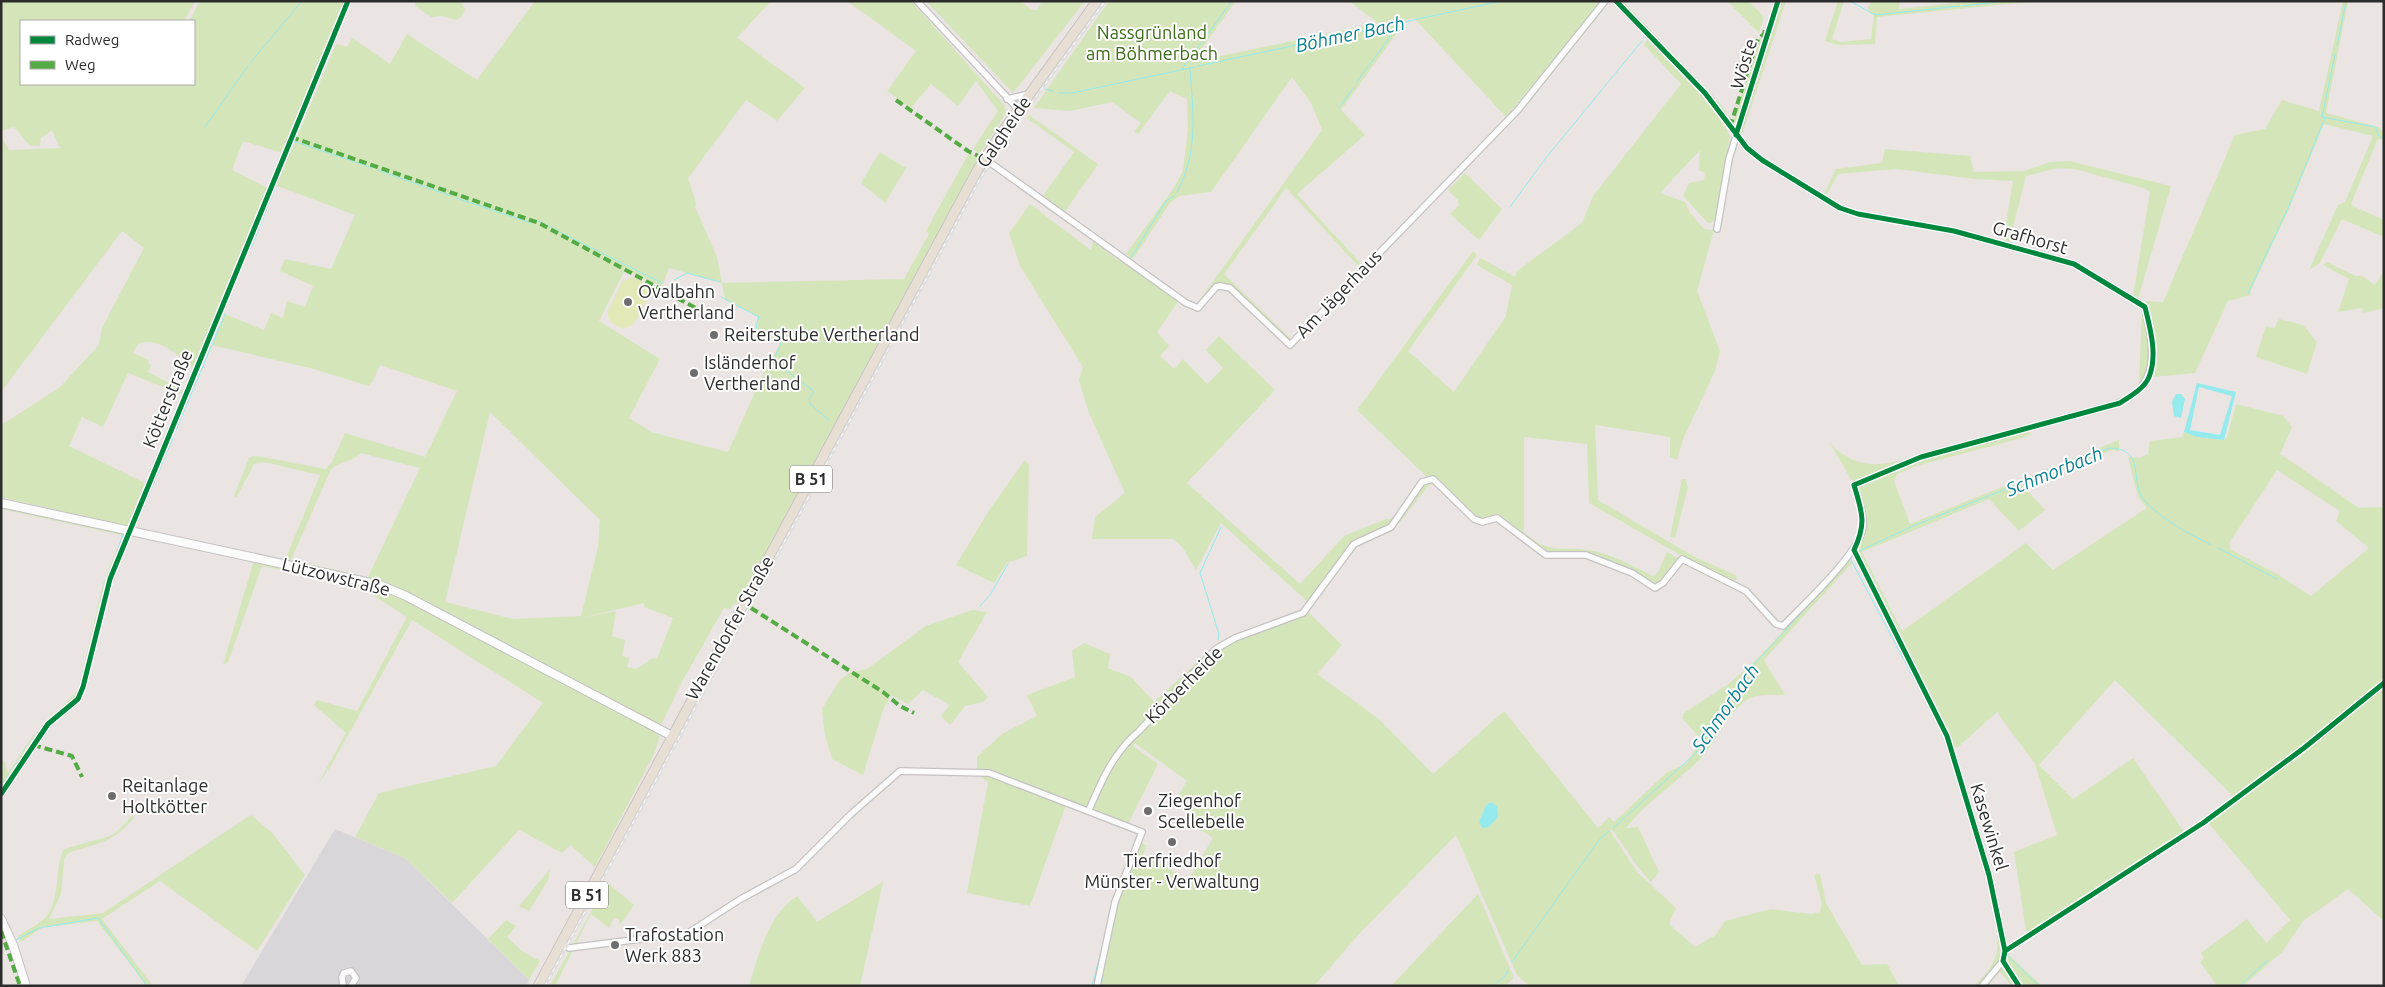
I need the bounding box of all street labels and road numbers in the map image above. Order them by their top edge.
street label: Wöste [1726,36,1760,91]
street label: Galgheide [972,92,1034,171]
street label: Grafhorst [1990,217,2070,257]
street label: Am Jägerhaus [1291,245,1385,341]
street label: Kötterstraße [138,347,196,451]
road number: B 51 [790,466,832,492]
street label: Warendorfer Straße [681,552,777,703]
street label: Lützowstraße [280,553,392,599]
street label: Körberheide [1141,642,1226,727]
street label: Kasewinkel [1967,781,2013,873]
road number: B 51 [566,882,608,908]

